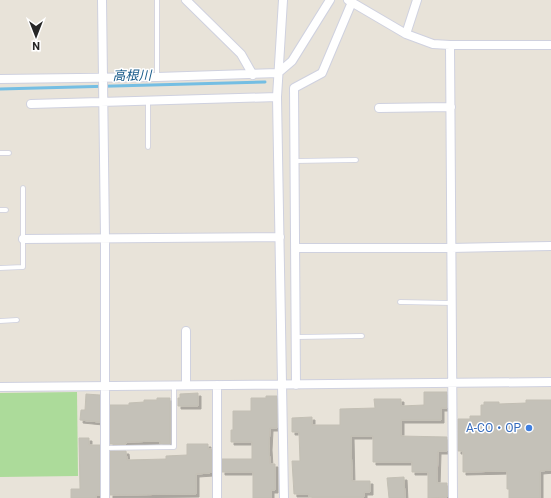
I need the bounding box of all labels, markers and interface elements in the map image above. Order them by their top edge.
north arrow [16,16,56,56]
text: N [32,39,40,52]
water label: 高根川 [112,68,154,83]
place label: A-CO・OP [466,421,521,435]
marker: A-CO・OP [524,423,534,433]

